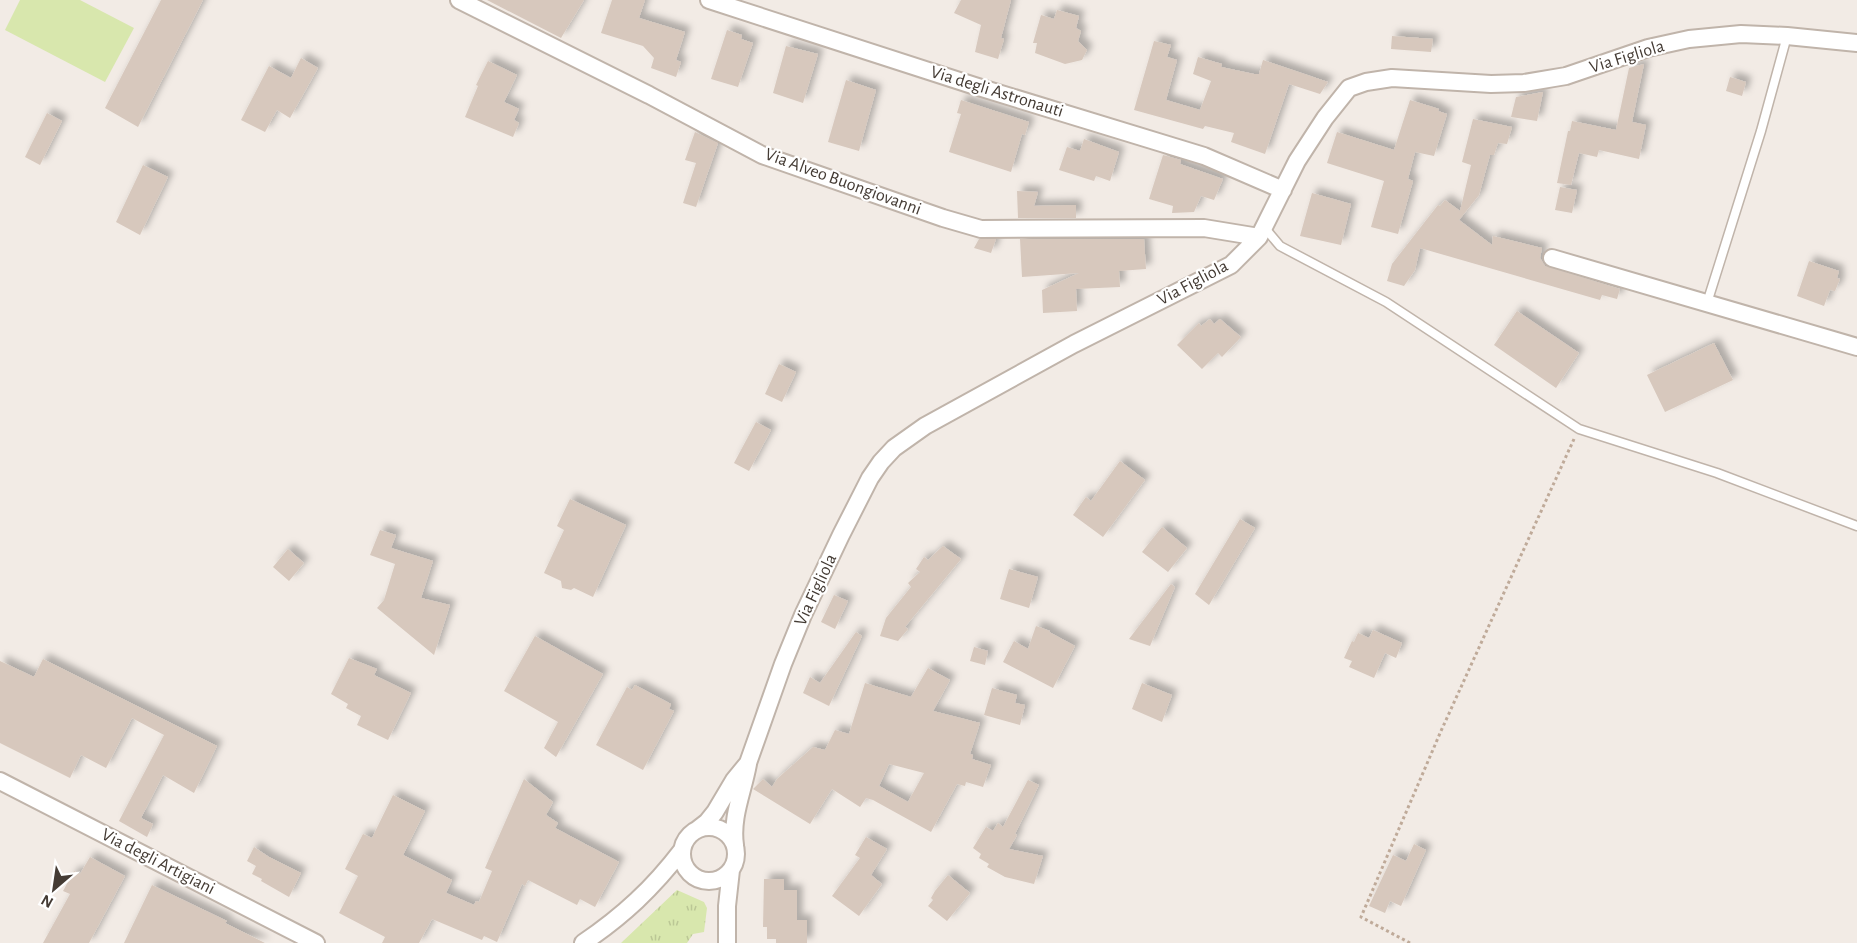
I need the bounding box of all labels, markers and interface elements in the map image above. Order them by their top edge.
street label: Via Figliola [1587,37,1667,77]
street label: Via degli Astronauti [928,63,1066,121]
street label: Via Alveo Buongiovanni [762,145,924,219]
street label: Via Figliola [1155,257,1231,309]
street label: Via Figliola [792,551,840,629]
street label: Via degli Artigiani [98,826,218,898]
north arrow [24,859,84,919]
text: N [38,892,56,911]

